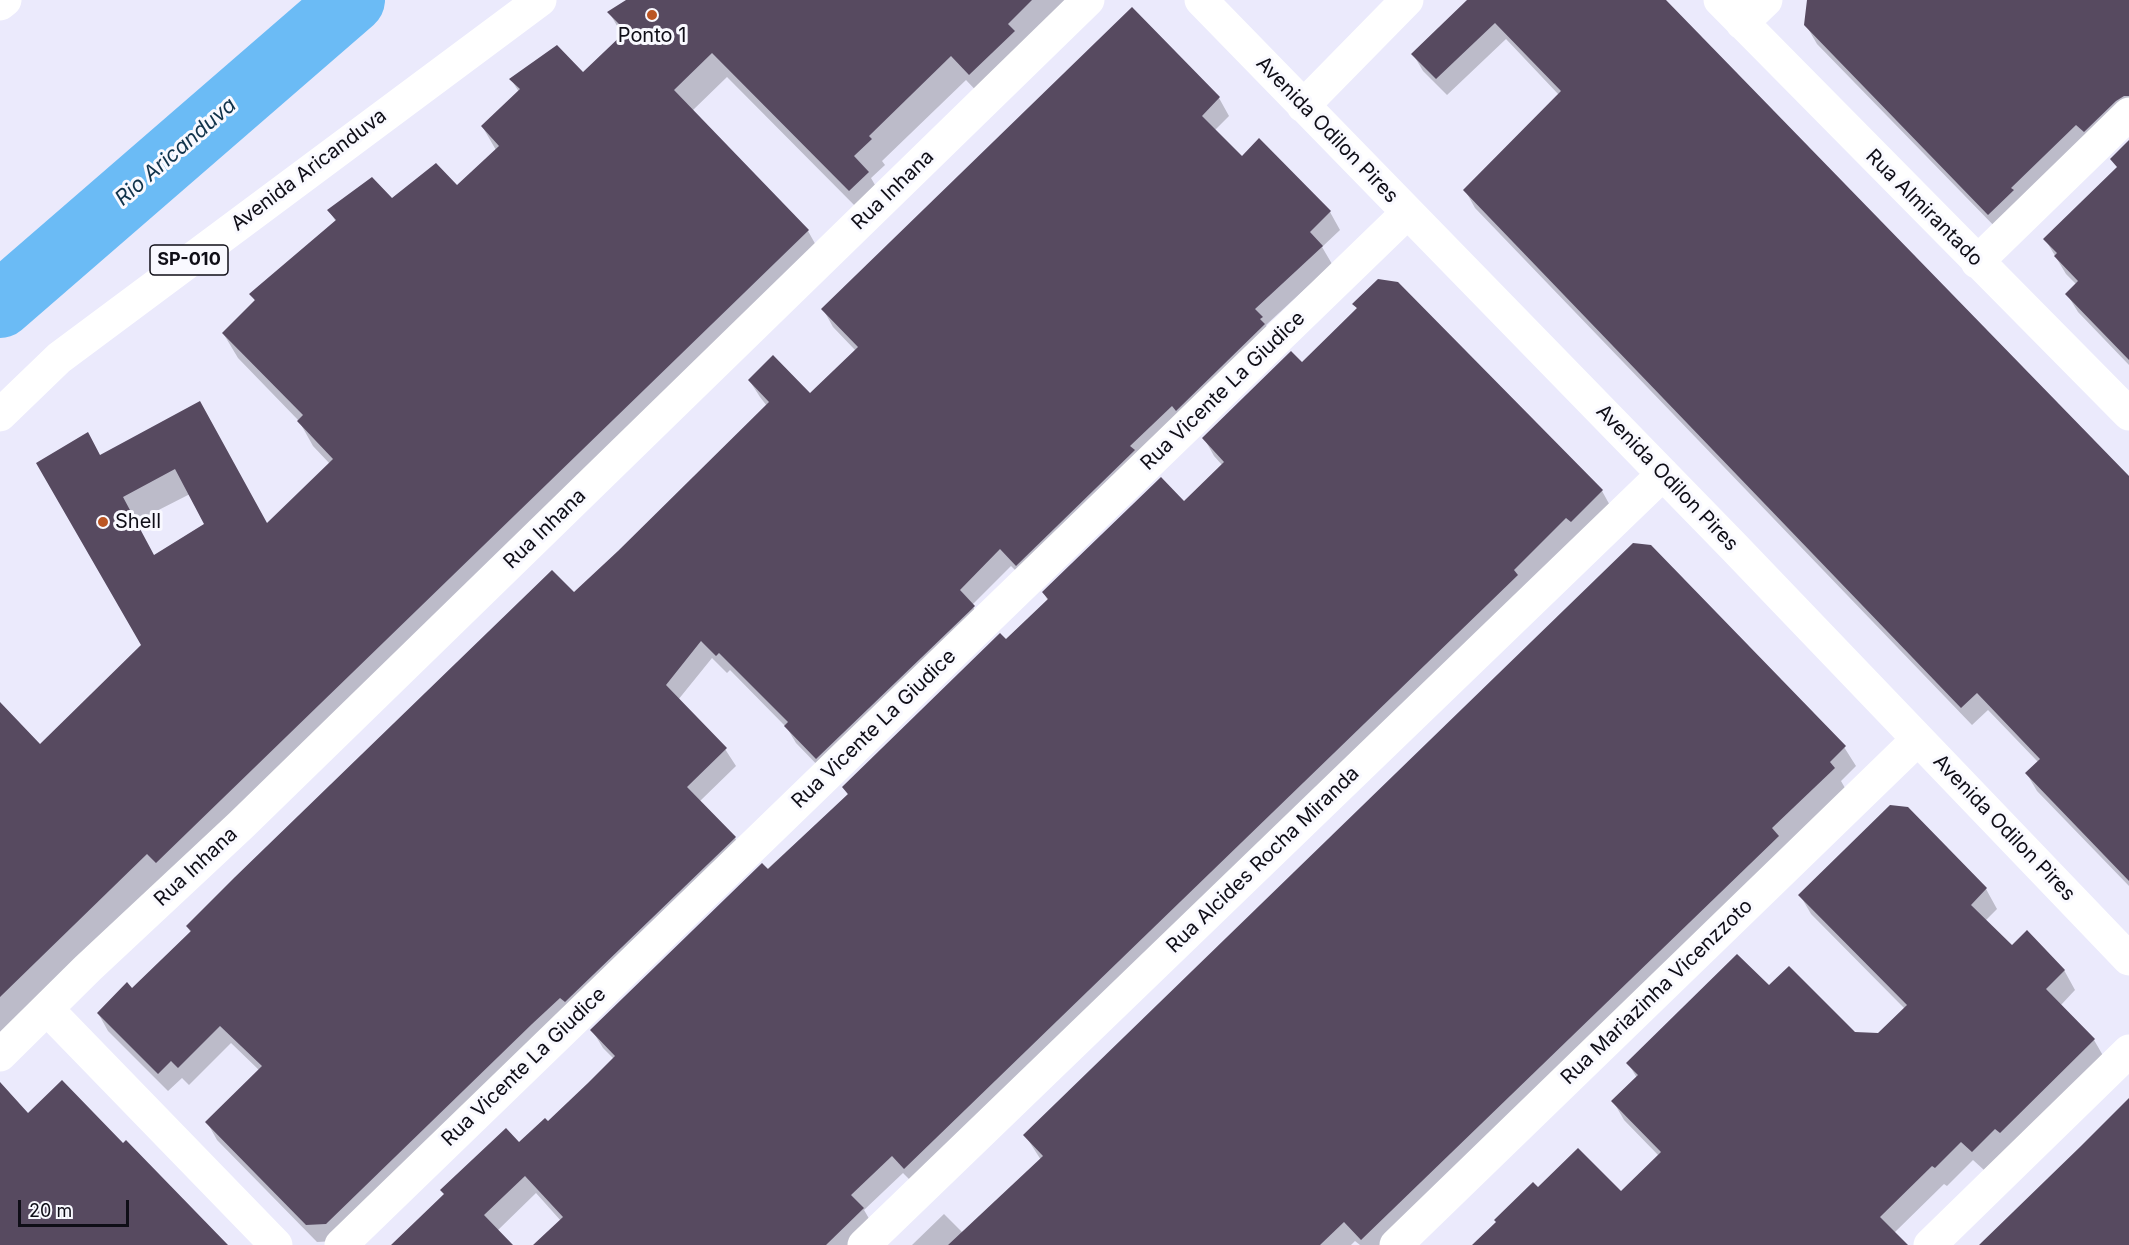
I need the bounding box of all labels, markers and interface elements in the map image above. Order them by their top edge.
marker: Ponto 1 [645,8,659,22]
place label: Ponto 1 [618,24,686,48]
street label: Avenida Odilon Pires [1251,52,1403,208]
water label: Rio Aricanduva [110,93,242,211]
street label: Avenida Aricanduva [227,104,391,236]
street label: Rua Inhana [847,145,939,235]
street label: Rua Almirantado [1861,145,1987,271]
road number: SP-010 [150,245,228,275]
street label: Rua Vicente La Giudice [1136,306,1310,476]
street label: Avenida Odilon Pires [1591,400,1743,556]
street label: Rua Inhana [499,484,591,574]
place label: Shell [115,510,161,534]
marker: Shell [96,515,110,529]
street label: Rua Vicente La Giudice [787,644,961,814]
street label: Avenida Odilon Pires [1928,750,2080,906]
street label: Rua Alcides Rocha Miranda [1162,762,1364,958]
street label: Rua Inhana [149,822,243,912]
street label: Rua Mariazinha Vicenzzoto [1556,894,1758,1090]
street label: Rua Vicente La Giudice [437,982,611,1152]
scale bar [21,1188,132,1226]
text: 20 m [29,1200,72,1221]

